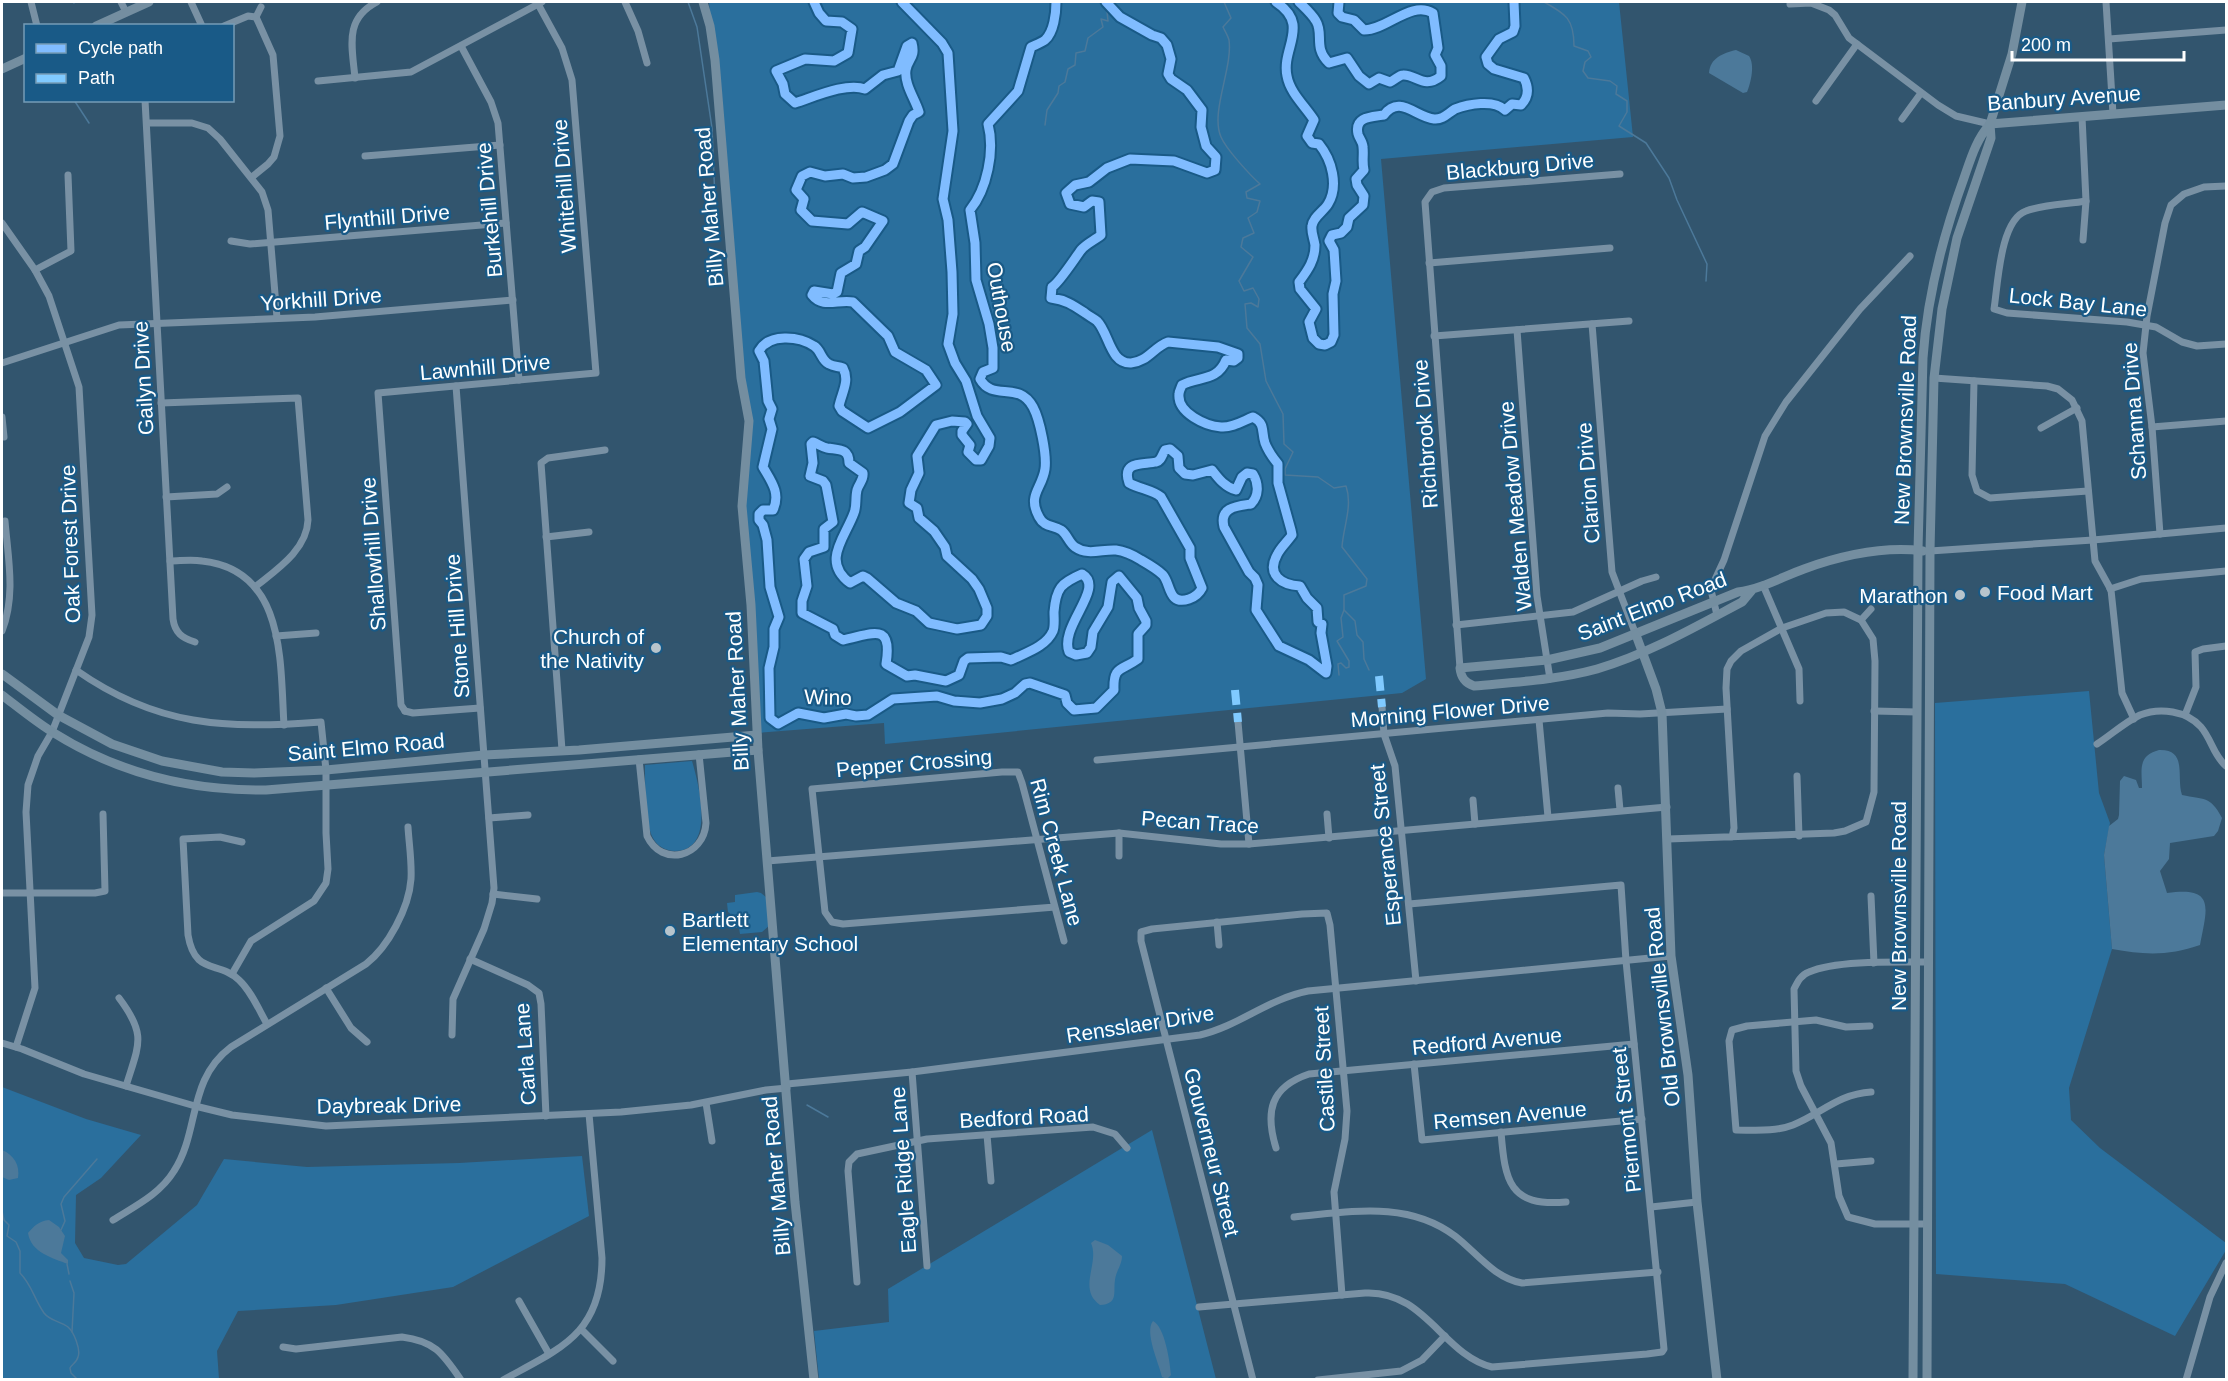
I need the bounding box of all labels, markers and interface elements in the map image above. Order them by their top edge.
legend [24,24,234,102]
scale bar [2012,24,2184,62]
text: 200 m [2021,35,2071,55]
text: Cycle path [78,38,163,58]
text: Path [78,68,115,88]
street label: Banbury Avenue [1987,81,2141,115]
street label: Whitehill Drive [548,118,580,254]
street label: Billy Maher Road [691,126,727,288]
street label: Burkehill Drive [472,142,506,278]
street label: Blackburg Drive [1445,148,1595,184]
street label: Flynthill Drive [323,200,451,234]
street label: Outhouse [983,260,1021,354]
street label: Yorkhill Drive [259,283,383,315]
street label: Lock Bay Lane [2008,283,2148,321]
street label: New Brownsville Road [1890,315,1920,525]
street label: Gailyn Drive [129,320,157,436]
street label: Schanna Drive [2118,341,2150,481]
street label: Lawnhill Drive [419,350,551,384]
street label: Richbrook Drive [1408,359,1442,509]
street label: Walden Meadow Drive [1494,400,1536,612]
street label: Clarion Drive [1572,422,1604,544]
street label: Oak Forest Drive [56,464,84,624]
street label: Shallowhill Drive [356,476,390,632]
street label: Stone Hill Drive [440,553,474,699]
street label: Saint Elmo Road [1574,567,1730,645]
place label: Food Mart [1997,581,2093,604]
place label: Marathon [1859,584,1948,607]
marker: Food Mart [1978,585,1992,599]
marker: Marathon [1953,588,1967,602]
street label: Billy Maher Road [721,611,753,771]
place label: Church of the Nativity [540,625,644,672]
marker: Church of the Nativity [649,641,663,655]
street label: Wino [804,685,852,709]
street label: Morning Flower Drive [1350,691,1550,731]
street label: Saint Elmo Road [287,729,445,765]
street label: Pepper Crossing [835,745,993,781]
street label: Esperance Street [1365,763,1405,927]
street label: Rim Creek Lane [1026,776,1088,928]
street label: New Brownsville Road [1887,801,1910,1011]
street label: Pecan Trace [1140,806,1260,838]
street label: Old Brownsville Road [1640,906,1684,1108]
place label: Bartlett Elementary School [682,908,858,955]
marker: Bartlett Elementary School [663,924,677,938]
street label: Rensslaer Drive [1064,1001,1216,1047]
street label: Carla Lane [510,1002,540,1106]
street label: Castile Street [1309,1005,1339,1133]
street label: Redford Avenue [1411,1023,1563,1059]
street label: Piermont Street [1607,1046,1645,1194]
street label: Gouverneur Street [1180,1065,1244,1239]
street label: Eagle Ridge Lane [886,1086,920,1254]
street label: Daybreak Drive [316,1092,462,1118]
street label: Billy Maher Road [758,1095,794,1257]
street label: Remsen Avenue [1432,1097,1588,1133]
street label: Bedford Road [959,1102,1089,1132]

